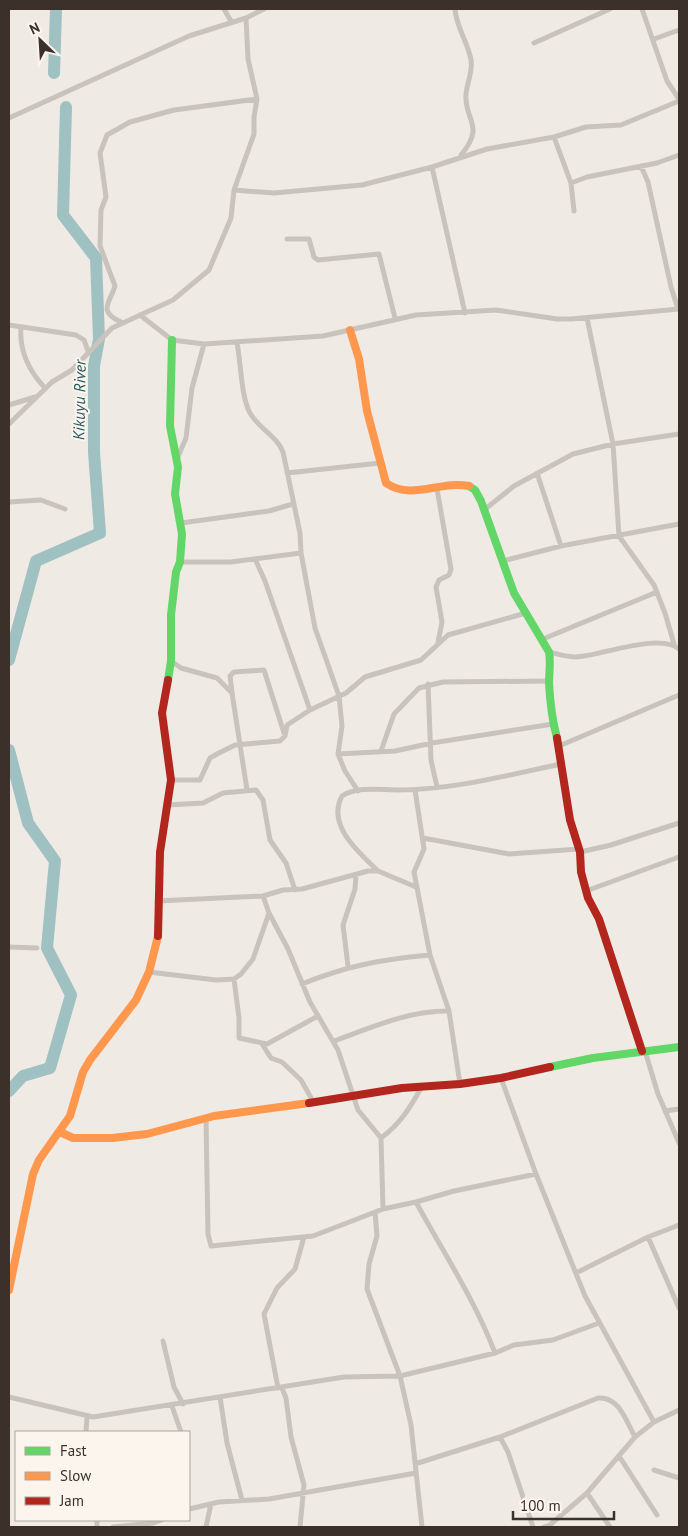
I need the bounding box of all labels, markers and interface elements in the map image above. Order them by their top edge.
north arrow [15,15,65,65]
text: N [27,18,42,38]
water label: Kikuyu River [68,358,90,440]
legend [15,1431,190,1521]
text: Fast [60,1441,87,1460]
text: Slow [60,1466,91,1485]
scale bar [513,1488,614,1520]
text: Jam [59,1491,84,1510]
text: 100 m [520,1496,561,1515]

